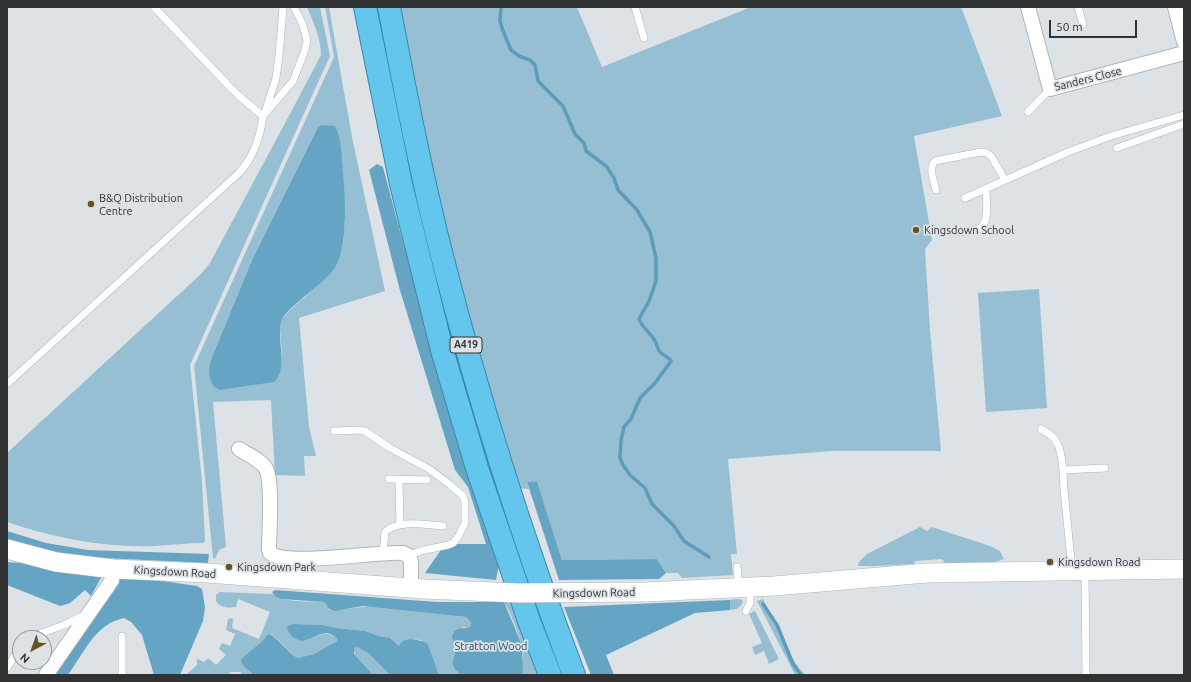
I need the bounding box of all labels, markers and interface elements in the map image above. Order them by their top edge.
scale bar [1051,12,1139,38]
text: 50 m [1056,20,1083,33]
street label: Sanders Close [1053,64,1123,94]
place label: B&Q Distribution Centre [99,191,183,217]
marker: B&Q Distribution Centre [86,199,96,209]
place label: Kingsdown School [924,223,1014,237]
marker: Kingsdown School [911,225,921,235]
road number: A419 [450,337,482,353]
place label: Kingsdown Road [1058,555,1141,569]
marker: Kingsdown Road [1045,557,1055,567]
place label: Kingsdown Park [237,560,316,574]
marker: Kingsdown Park [224,562,234,572]
street label: Kingsdown Road [133,563,217,581]
street label: Kingsdown Road [553,586,635,600]
north arrow [12,630,52,670]
park label: Stratton Wood [454,639,528,653]
text: N [18,651,32,666]

